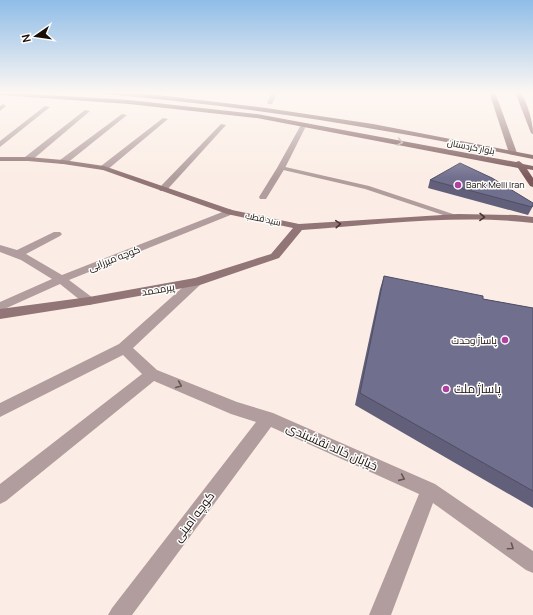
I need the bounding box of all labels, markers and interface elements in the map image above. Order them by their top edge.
north arrow [16,16,56,56]
text: N [18,33,34,44]
street label: بلوار کردستان [446,136,496,158]
one-way arrow [396,137,403,146]
place label: Bank Melli Iran [466,178,525,191]
marker: Bank Melli Iran [453,180,463,190]
street label: سید قطب [244,208,282,229]
one-way arrow [479,213,485,221]
one-way arrow [335,220,341,229]
street label: کوچه میرزایی [86,242,142,274]
street label: پیرمحمد [140,279,176,299]
place label: پاساژ وحدت [451,333,497,347]
marker: پاساژ وحدت [500,335,510,345]
place label: پاساژ ملت [454,380,502,398]
one-way arrow [175,381,182,389]
marker: پاساژ ملت [441,384,451,394]
street label: خیابان خالد نقشبندی [284,419,381,474]
one-way arrow [397,473,405,481]
street label: کوچه امینی [169,488,219,546]
one-way arrow [507,542,514,550]

